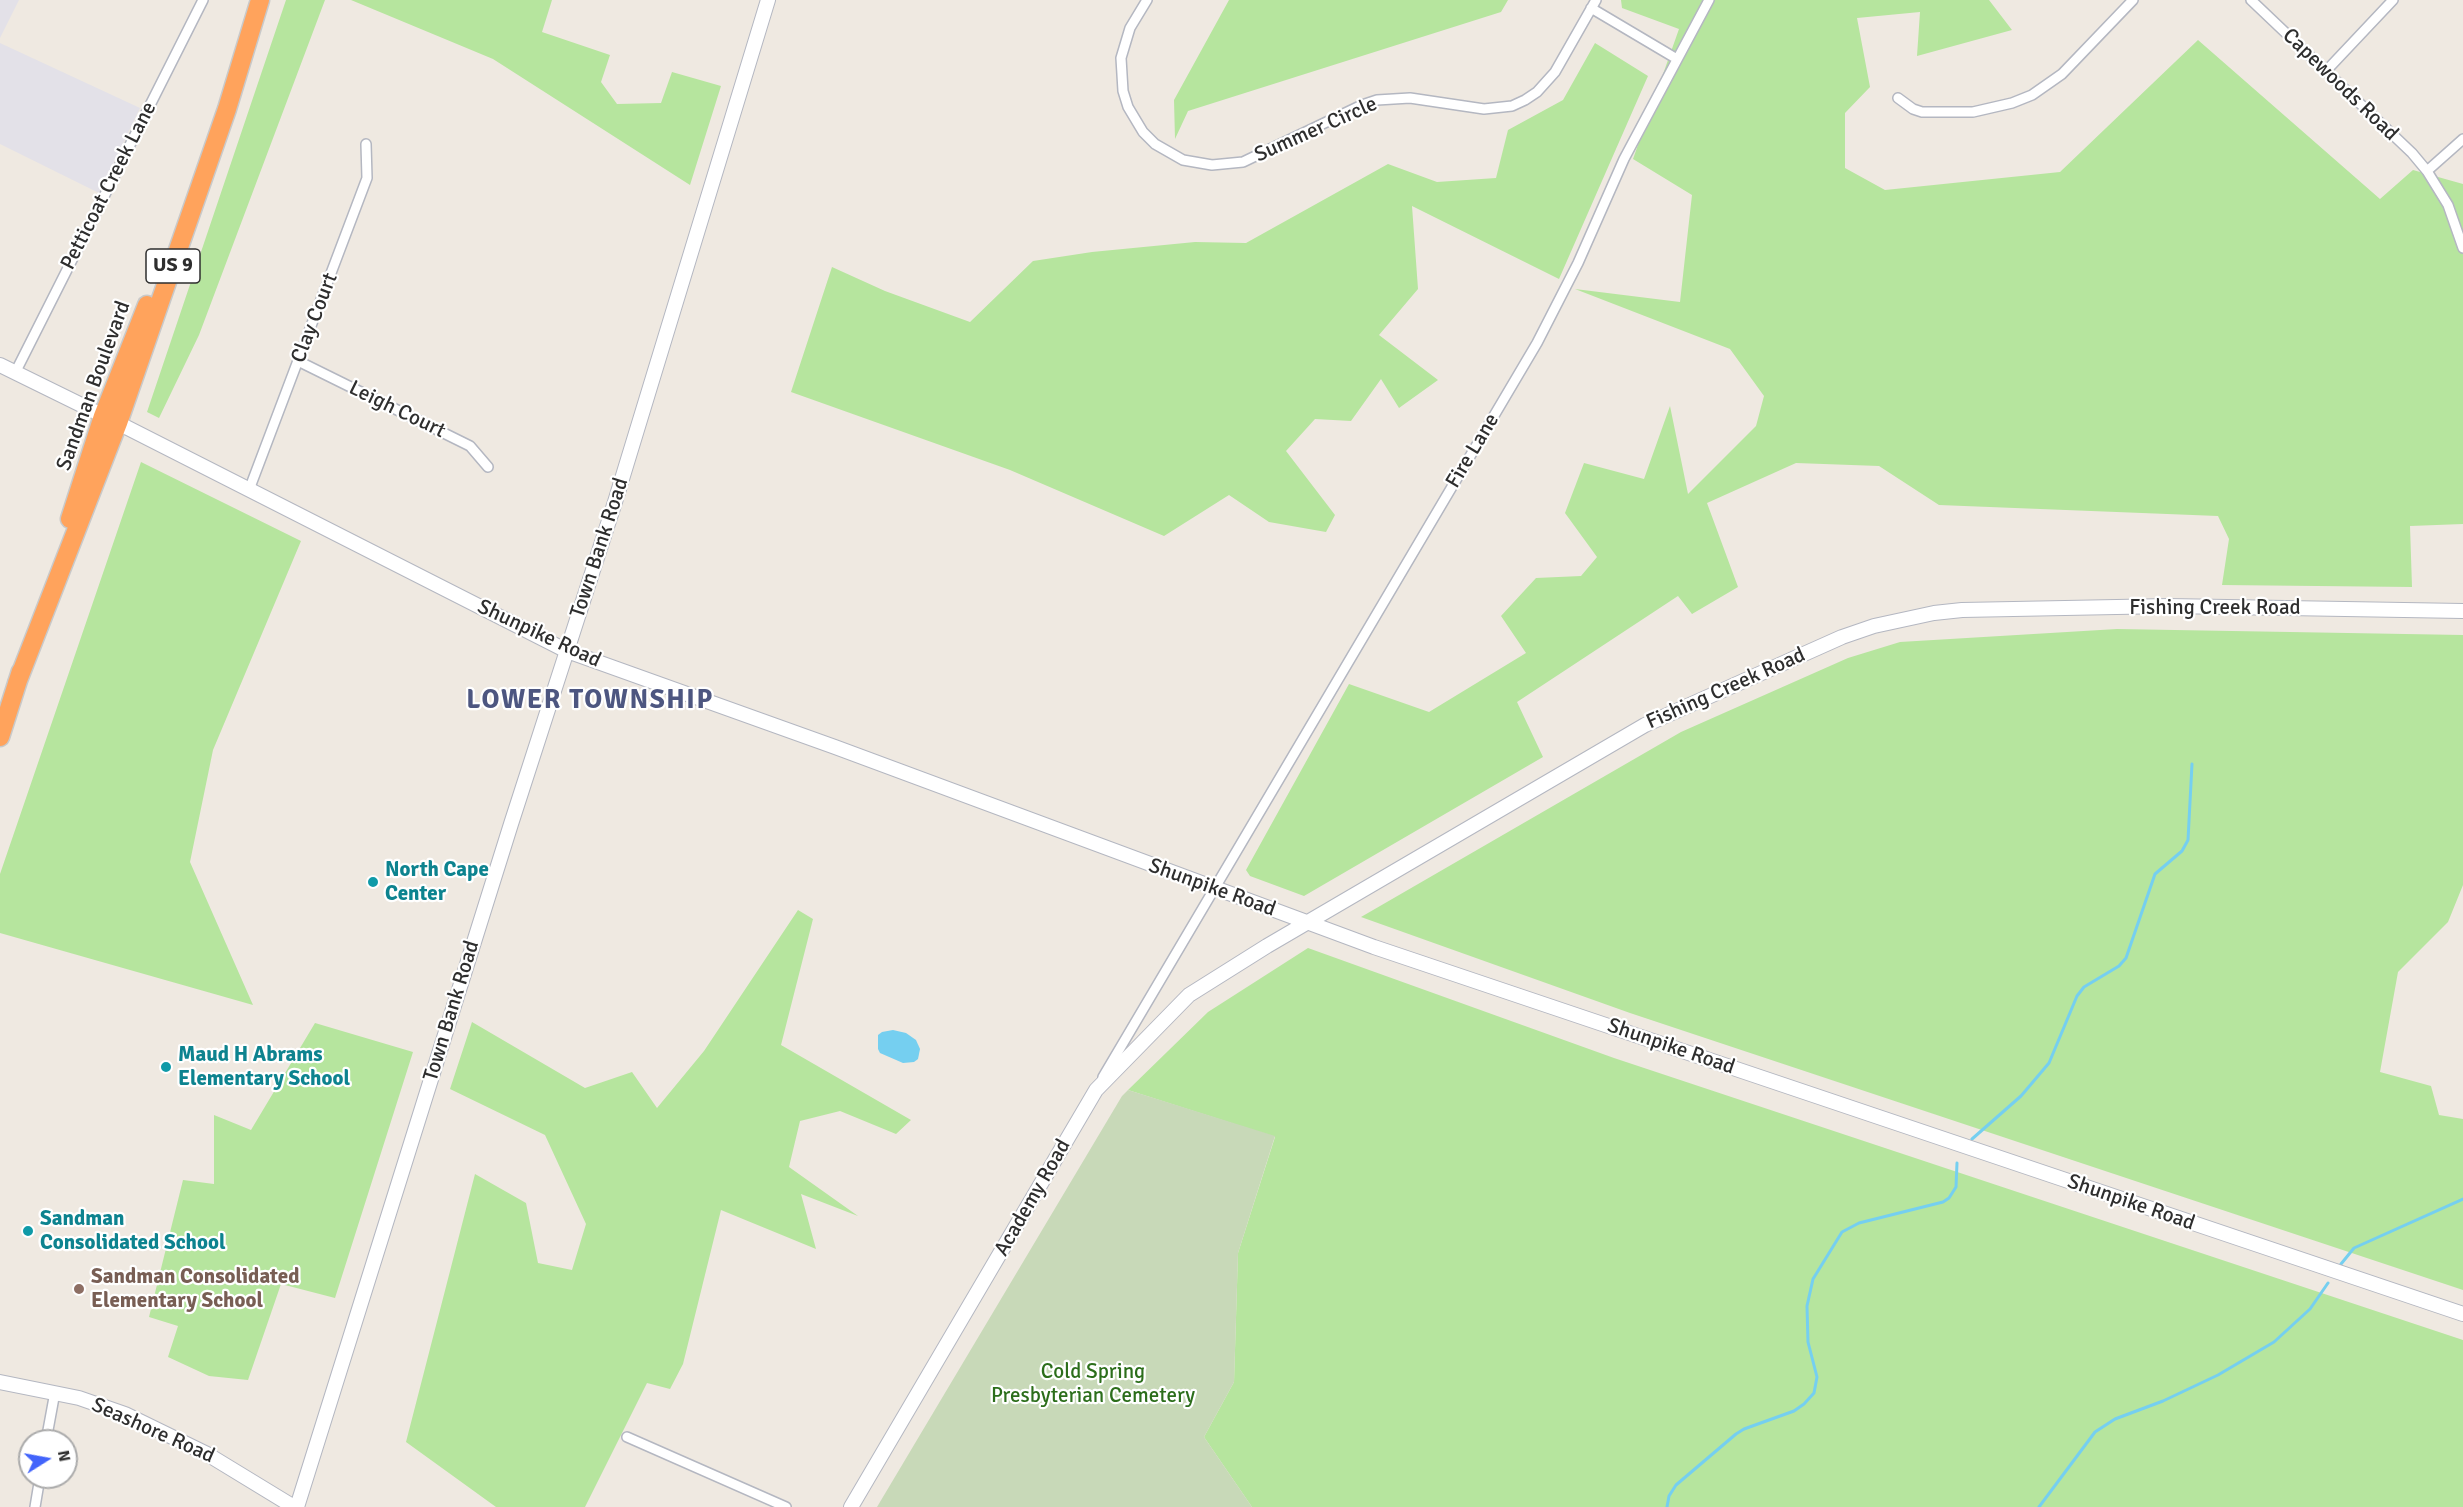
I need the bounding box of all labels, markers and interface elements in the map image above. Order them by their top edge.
street label: Capewoods Road [2277,23,2403,147]
street label: Summer Circle [1251,92,1381,168]
street label: Petticoat Creek Lane [56,98,162,274]
road number: US 9 [146,249,200,283]
street label: Clay Court [286,270,344,366]
street label: Sandman Boulevard [52,298,136,474]
street label: Leigh Court [345,376,449,444]
street label: Fire Lane [1441,409,1505,493]
street label: Town Bank Road [566,475,634,621]
street label: Shunpike Road [473,594,605,674]
street label: Fishing Creek Road [2129,595,2301,621]
street label: Fishing Creek Road [1643,643,1809,735]
district label: LOWER TOWNSHIP [466,685,714,717]
street label: Shunpike Road [1145,853,1279,923]
place label: North Cape Center [385,857,489,907]
marker: North Cape Center [366,875,380,889]
street label: Town Bank Road [419,938,485,1084]
street label: Shunpike Road [1604,1013,1738,1081]
place label: Maud H Abrams Elementary School [178,1042,350,1092]
marker: Maud H Abrams Elementary School [159,1060,173,1074]
street label: Academy Road [989,1135,1077,1261]
street label: Shunpike Road [2064,1169,2198,1237]
place label: Sandman Consolidated School [40,1206,226,1256]
marker: Sandman Consolidated School [21,1224,35,1238]
place label: Sandman Consolidated Elementary School [91,1264,299,1314]
marker: Sandman Consolidated Elementary School [72,1282,86,1296]
park label: Cold Spring Presbyterian Cemetery [991,1359,1195,1409]
street label: Seashore Road [88,1393,218,1469]
north arrow [18,1429,78,1489]
text: N [53,1449,75,1463]

